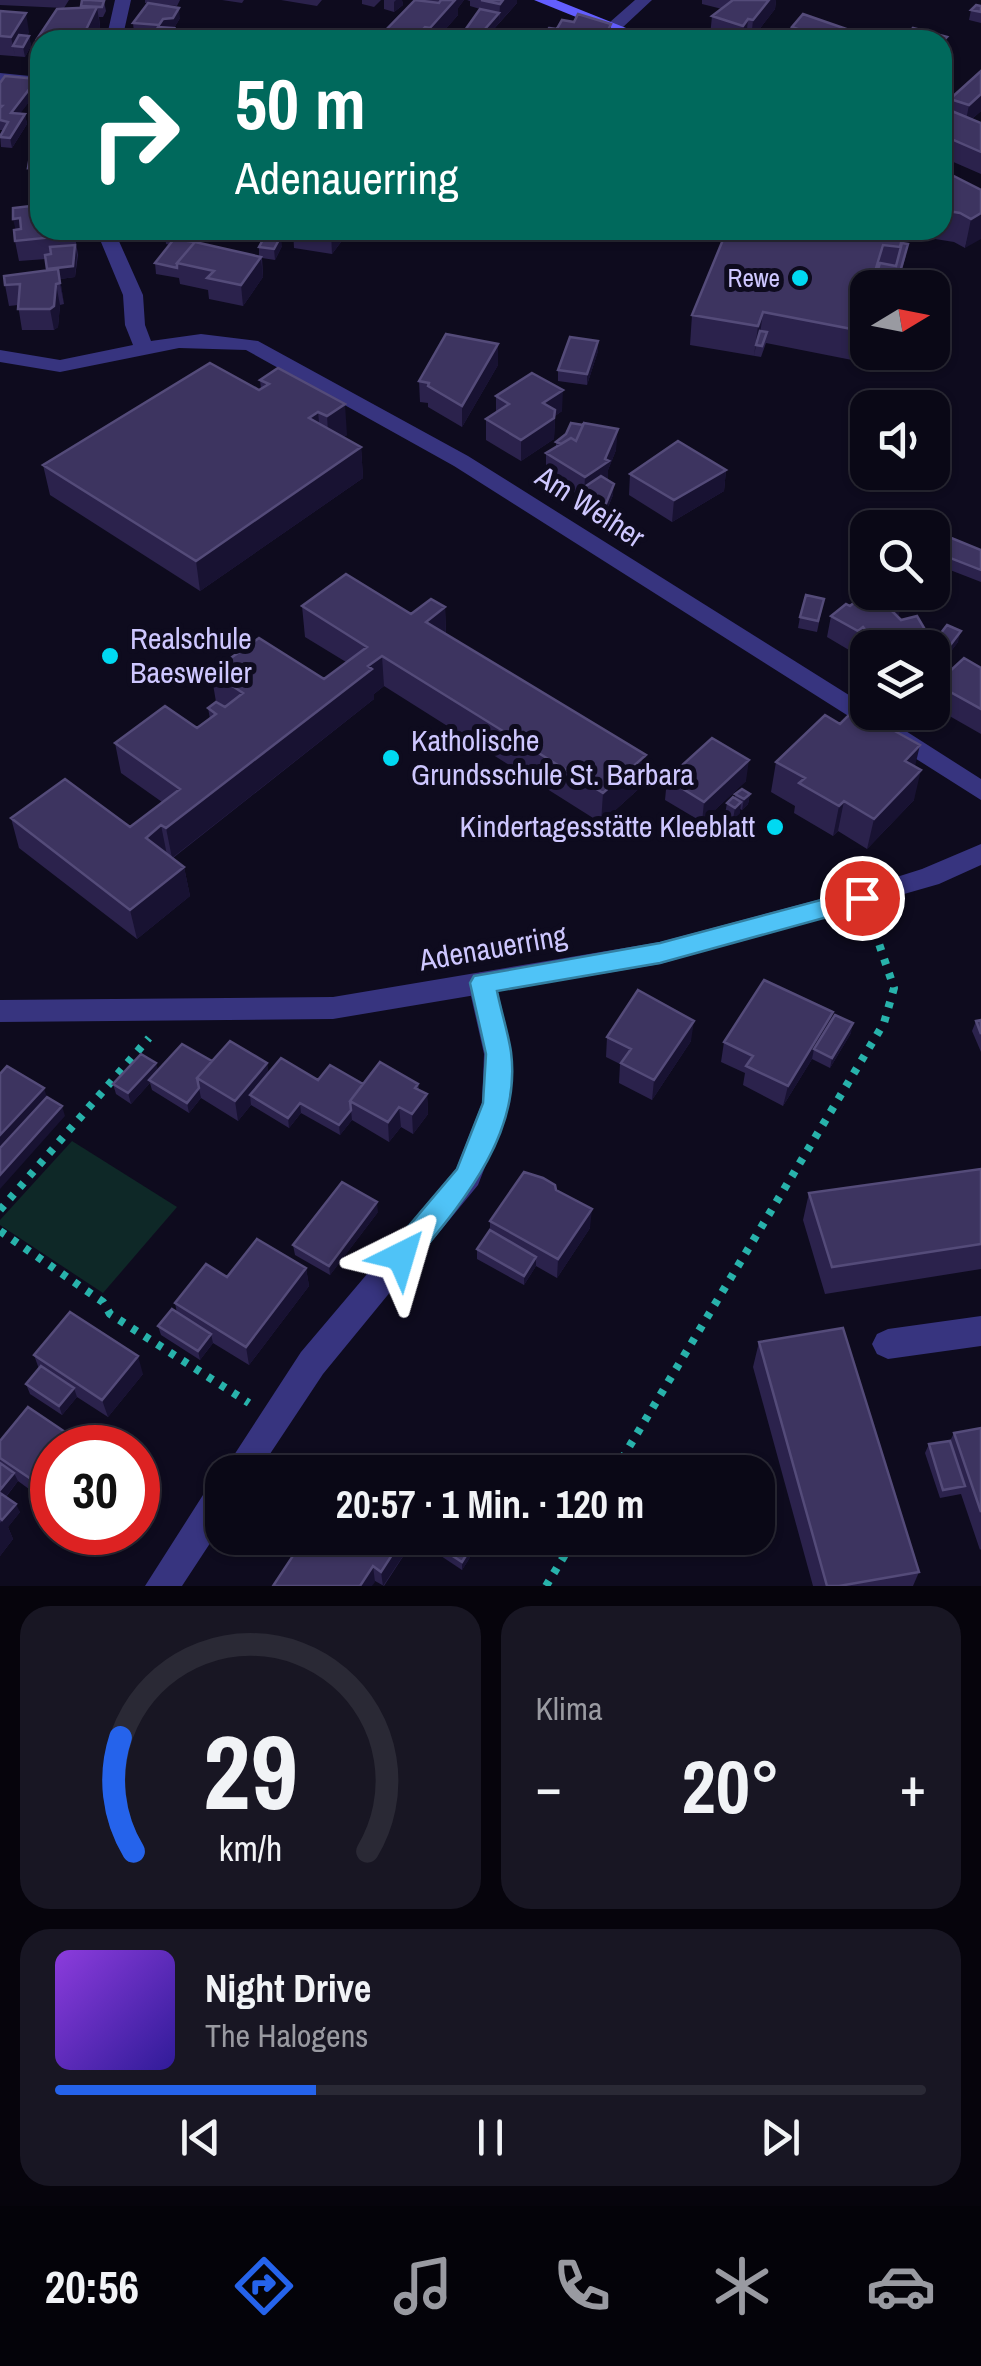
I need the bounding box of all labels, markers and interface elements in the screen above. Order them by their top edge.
text: 50 m [235,57,366,151]
icon: right [70,70,200,200]
text: Adenauerring [235,147,459,208]
place label: Rewe [728,261,780,295]
marker: Rewe [789,267,811,289]
north arrow [850,270,950,370]
map controls [850,270,950,730]
button: sound [850,390,950,490]
street label: Am Weiher [527,455,654,557]
button: search [850,510,950,610]
place label: Realschule Baesweiler [130,618,252,692]
button: layers [850,630,950,730]
marker: Realschule Baesweiler [99,645,121,667]
place label: Katholische Grundsschule St. Barbara [411,720,694,794]
marker: Katholische Grundsschule St. Barbara [380,747,402,769]
place label: Kindertagesstätte Kleeblatt [460,806,755,846]
marker: Kindertagesstätte Kleeblatt [764,816,786,838]
pin [820,856,905,941]
icon: arrive [835,871,890,926]
street label: Adenauerring [415,914,570,980]
position arrow [349,1204,453,1308]
speed limit sign: 30 [30,1425,160,1555]
text: 20:57 · 1 Min. · 120 m [336,1479,644,1530]
text: Klima [536,1687,603,1730]
text: 29 [203,1701,298,1841]
text: 20° [682,1735,780,1836]
text: − [536,1749,562,1823]
text: + [900,1749,926,1823]
text: km/h [218,1824,282,1872]
text: Night Drive [205,1963,371,2014]
text: The Halogens [205,2014,368,2057]
icon: previous [173,2110,228,2165]
icon: pause [463,2110,518,2165]
icon: next [753,2110,808,2165]
icon: directions [229,2251,299,2321]
icon: music [388,2251,458,2321]
icon: phone [547,2251,617,2321]
icon: climate [707,2251,777,2321]
icon: car [866,2251,936,2321]
text: 20:56 [45,2256,139,2317]

